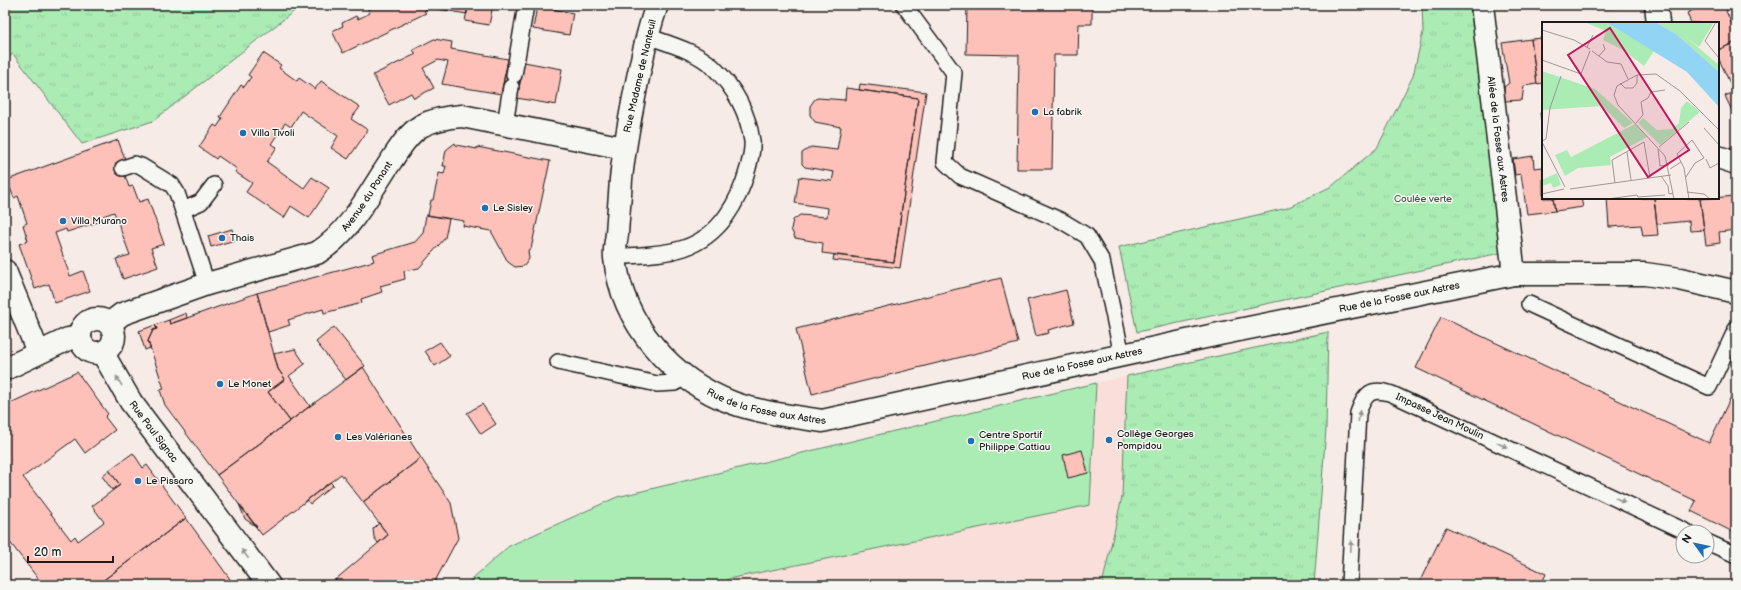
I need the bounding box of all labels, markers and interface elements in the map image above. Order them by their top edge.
street label: Rue Madame de Nanteuil [621,18,659,134]
inset map [1542,22,1719,199]
street label: Allée de la Fosse aux Astres [1485,75,1511,203]
place label: La fabrik [1043,106,1082,118]
marker: La fabrik [1030,107,1040,117]
place label: Villa Tivoli [251,127,295,139]
marker: Villa Tivoli [238,128,248,138]
street label: Avenue du Ponant [339,159,395,234]
park label: Coulée verte [1394,193,1452,205]
place label: Le Sisley [493,202,533,214]
marker: Le Sisley [480,203,490,213]
place label: Villa Murano [71,215,127,227]
marker: Villa Murano [58,216,68,226]
place label: Thais [230,232,254,244]
marker: Thais [217,233,227,243]
street label: Rue de la Fosse aux Astres [1338,279,1461,315]
street label: Rue de la Fosse aux Astres [1021,345,1144,383]
one-way arrow [115,375,122,387]
place label: Le Monet [228,378,271,390]
marker: Le Monet [215,379,225,389]
street label: Rue de la Fosse aux Astres [705,386,827,427]
street label: Impasse Jean Moulin [1394,391,1486,442]
street label: Rue Paul Signac [126,399,180,465]
one-way arrow [1355,410,1362,422]
place label: Collège Georges Pompidou [1117,428,1194,452]
place label: Centre Sportif Philippe Cattiau [979,429,1050,453]
place label: Les Valérianes [346,431,412,443]
marker: Les Valérianes [333,432,343,442]
marker: Collège Georges Pompidou [1104,435,1114,445]
marker: Centre Sportif Philippe Cattiau [966,436,976,446]
one-way arrow [1496,442,1508,448]
place label: Le Pissaro [146,475,194,487]
marker: Le Pissaro [133,476,143,486]
one-way arrow [1614,497,1625,503]
north arrow [1675,524,1715,564]
text: N [1679,532,1695,546]
scale bar [28,538,113,564]
one-way arrow [1348,540,1355,552]
text: 20 m [34,545,61,560]
one-way arrow [241,548,249,559]

